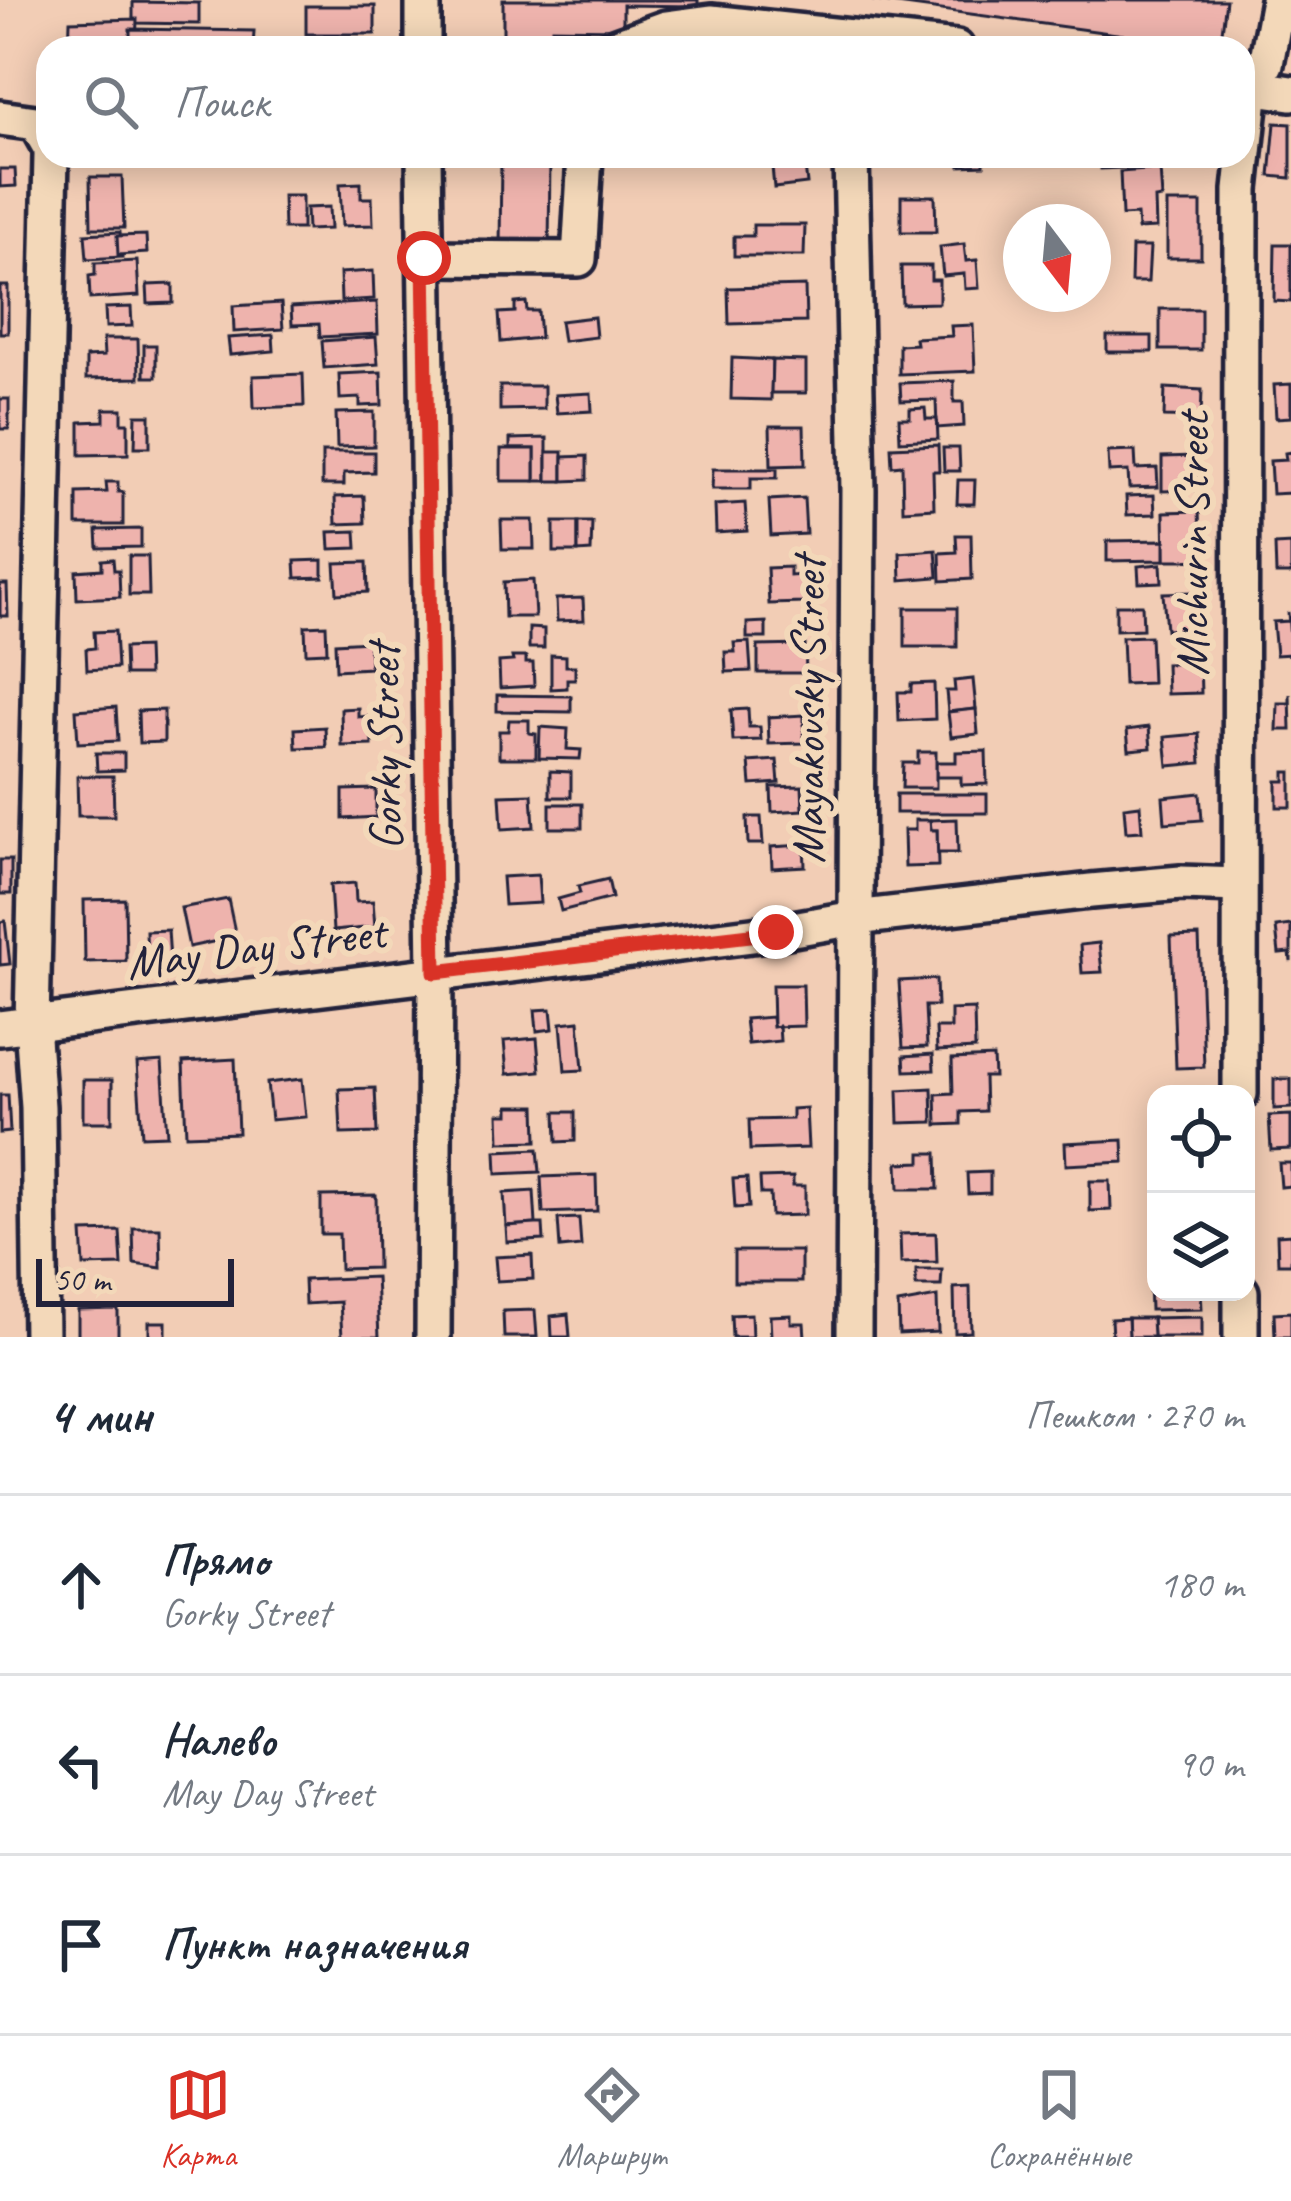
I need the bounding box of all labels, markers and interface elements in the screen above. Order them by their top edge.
search box [36,36,1255,168]
icon: search [78,69,144,135]
text: Поиск [174,74,269,131]
north arrow [1003,204,1111,312]
route start [397,231,451,285]
street label: Michurin Street [1162,408,1222,676]
street label: Mayakovsky Street [778,550,838,863]
street label: Gorky Street [352,637,416,851]
street label: May Day Street [123,901,393,993]
route end [749,905,803,959]
map controls [1147,1085,1255,1301]
button: locate [1147,1085,1255,1193]
button: layers [1147,1193,1255,1301]
scale bar [36,1253,234,1306]
text: 50 m [54,1259,110,1301]
text: 4 мин [48,1383,152,1447]
text: Пешком · 270 m [1025,1391,1243,1440]
text: Прямо [162,1532,269,1589]
icon: ahead [48,1552,114,1618]
text: 180 m [1159,1560,1243,1609]
text: Gorky Street [162,1589,330,1638]
text: Налево [162,1712,276,1769]
icon: left [48,1732,114,1798]
text: 90 m [1177,1740,1243,1789]
text: May Day Street [162,1769,373,1818]
icon: arrive [48,1912,114,1978]
text: Пункт назначения [162,1916,467,1973]
tab: Карта [161,2062,236,2176]
tab: Маршрут [557,2062,666,2176]
tab: Сохранённые [987,2062,1130,2176]

